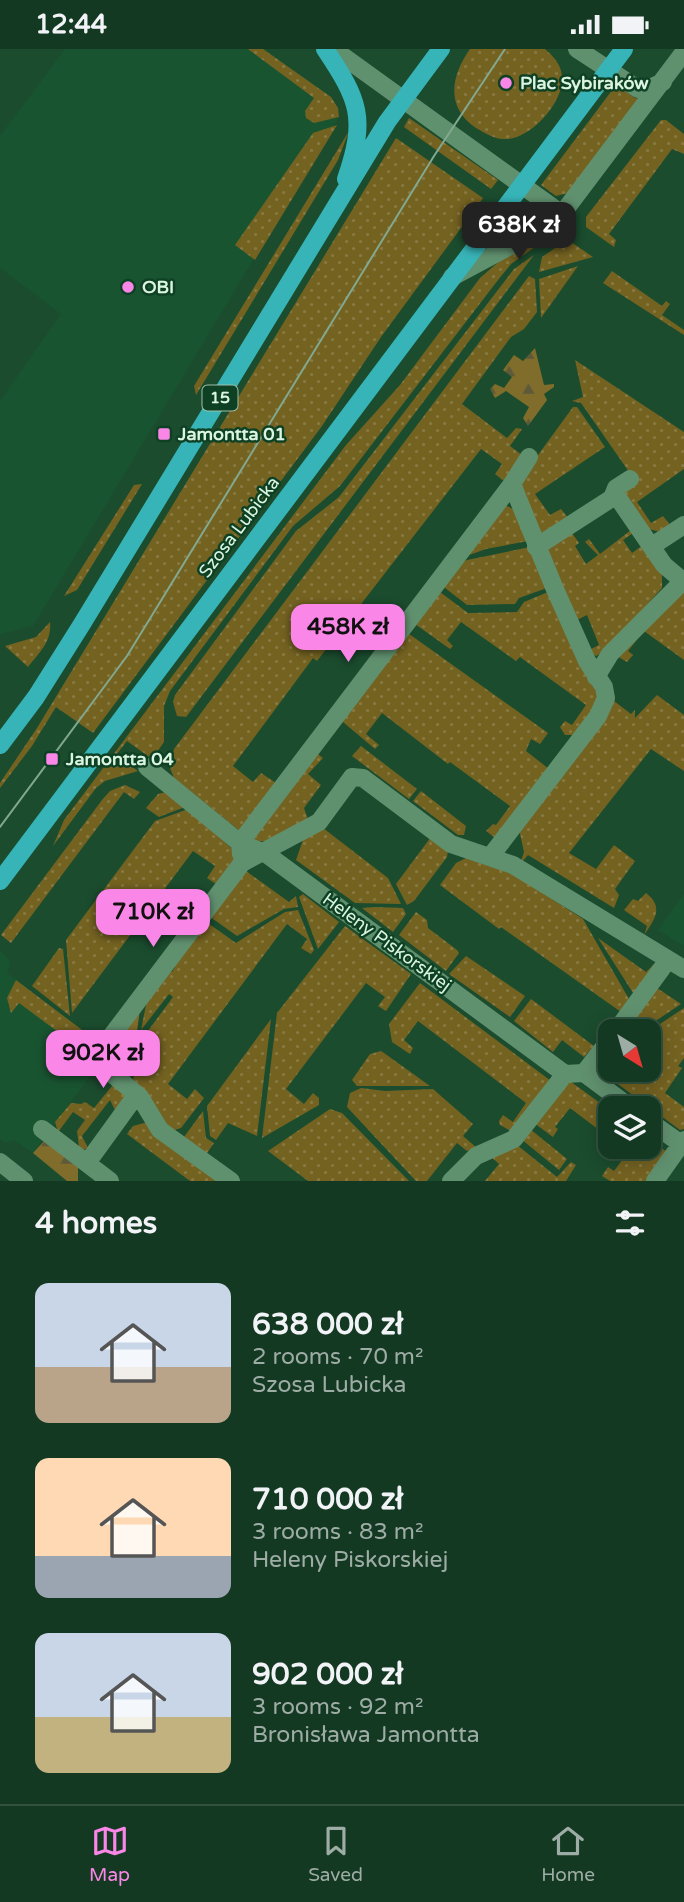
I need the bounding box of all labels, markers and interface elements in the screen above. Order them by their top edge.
text: 12:44 [35,9,107,40]
place label: Plac Sybiraków [520,72,649,94]
marker: Plac Sybiraków [498,75,514,91]
pin: 638K zł [454,203,584,262]
text: 638K zł [478,211,560,239]
place label: OBI [142,276,174,298]
marker: OBI [120,279,136,295]
road number: 15 [202,385,238,411]
place label: Jamontta 01 [177,423,286,445]
marker: Jamontta 01 [156,426,172,442]
street label: Szosa Lubicka [194,472,284,582]
pin: 458K zł [283,605,413,664]
text: 458K zł [307,613,389,641]
place label: Jamontta 04 [65,748,175,770]
marker: Jamontta 04 [44,751,60,767]
street label: Heleny Piskorskiej [318,888,456,996]
pin: 710K zł [88,890,218,949]
text: 710K zł [112,898,194,926]
north arrow [598,1019,662,1081]
map controls [598,1019,661,1159]
pin: 902K zł [38,1031,168,1090]
text: 902K zł [62,1039,144,1067]
button: layers [598,1096,661,1159]
icon: filters [611,1204,649,1242]
text: 4 homes [35,1205,157,1242]
text: 638 000 zł [252,1306,403,1343]
icon: home [91,1311,175,1395]
text: 2 rooms · 70 m² [252,1343,423,1371]
text: Szosa Lubicka [252,1371,407,1399]
text: 710 000 zł [252,1481,403,1518]
icon: home [91,1486,175,1570]
text: 3 rooms · 83 m² [252,1518,423,1546]
text: Heleny Piskorskiej [252,1546,448,1574]
text: 902 000 zł [252,1656,403,1693]
icon: home [91,1661,175,1745]
text: 3 rooms · 92 m² [252,1693,423,1721]
text: Bronisława Jamontta [252,1721,480,1749]
tab: Map [89,1822,130,1886]
tab: Saved [308,1822,363,1886]
tab: Home [541,1822,595,1886]

